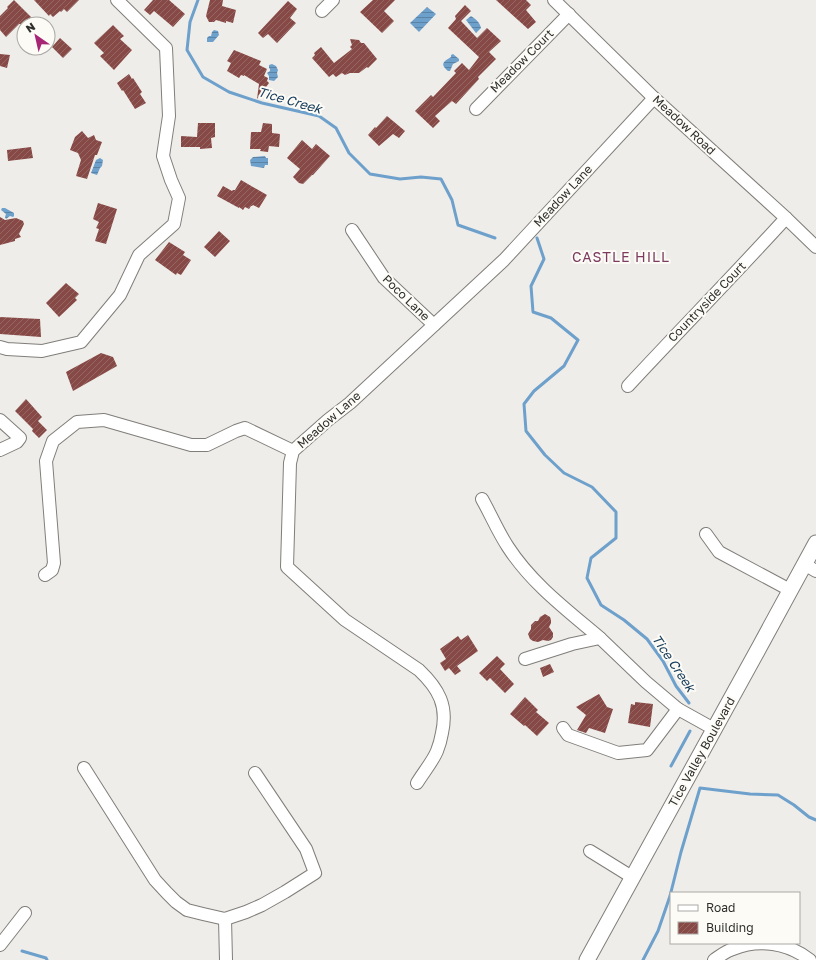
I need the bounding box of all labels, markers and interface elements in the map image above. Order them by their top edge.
north arrow [16,16,56,56]
text: N [23,20,37,35]
street label: Meadow Court [487,26,557,96]
water label: Tice Creek [256,83,325,117]
street label: Meadow Road [650,92,719,158]
street label: Meadow Lane [530,162,595,230]
district label: CASTLE HILL [572,248,670,265]
street label: Countryside Court [665,258,749,345]
street label: Poco Lane [380,271,433,324]
street label: Meadow Lane [294,388,364,451]
water label: Tice Creek [649,631,700,696]
street label: Tice Valley Boulevard [665,694,738,809]
legend [670,892,800,944]
text: Road [706,900,735,915]
text: Building [706,920,754,935]

